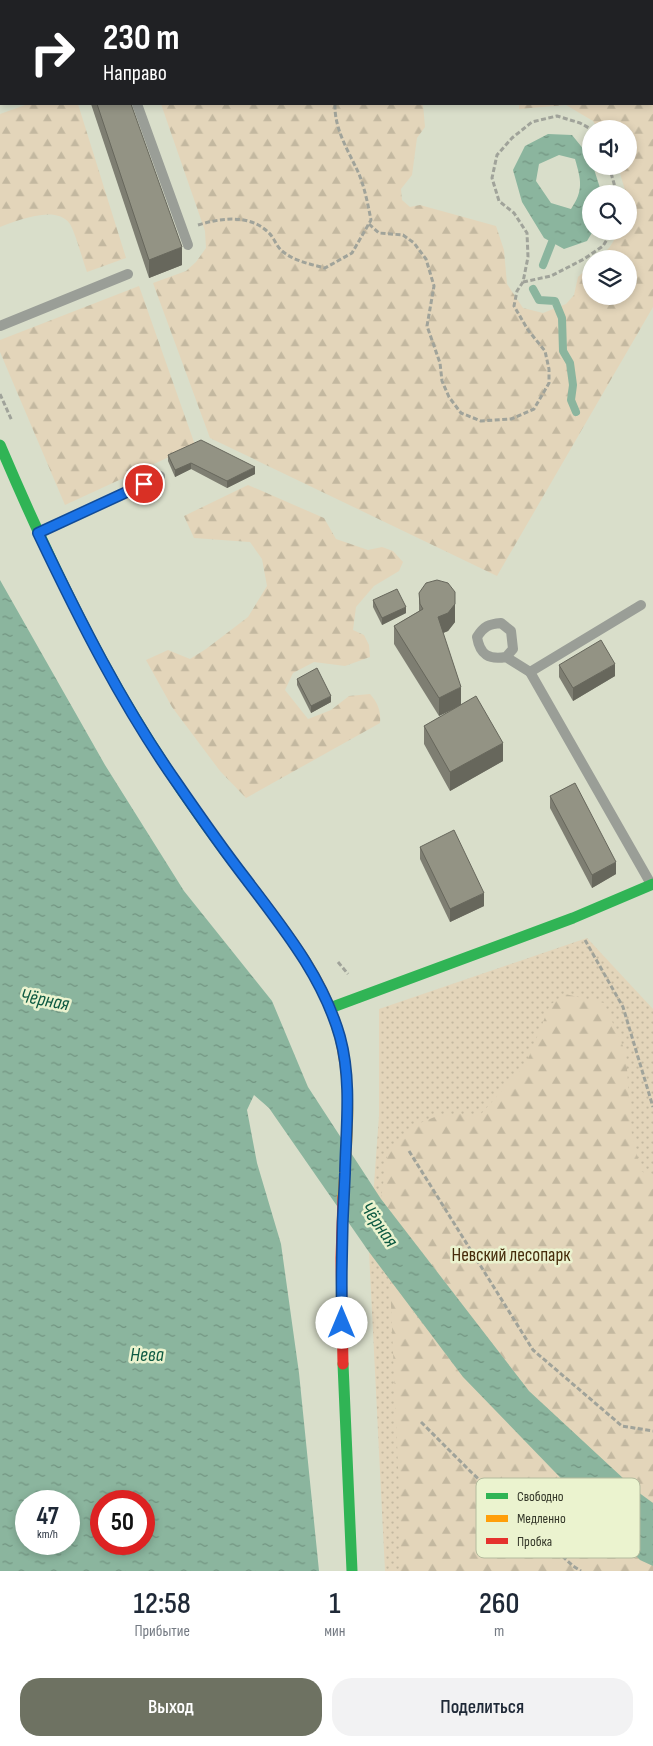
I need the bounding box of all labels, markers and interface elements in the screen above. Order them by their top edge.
text: 230 m [103,17,179,60]
icon: right [20,20,85,85]
text: Направо [103,60,167,87]
map controls [582,120,637,305]
button: sound [582,120,637,175]
button: search [582,185,637,240]
button: layers [582,250,637,305]
pin [123,463,165,505]
icon: arrive [130,470,158,498]
water label: Чёрная [18,983,72,1017]
water label: Чёрная [355,1197,403,1252]
park label: Невский лесопарк [452,1244,571,1267]
position arrow [315,1296,367,1348]
water label: Нева [130,1343,164,1367]
legend [476,1478,640,1558]
text: Свободно [517,1488,564,1505]
speed limit sign: 50 [90,1490,155,1555]
text: 47 [36,1501,59,1532]
text: Медленно [517,1510,566,1527]
text: km/h [37,1527,58,1542]
text: Пробка [517,1533,552,1550]
text: 12:58 [134,1586,191,1622]
text: 1 [329,1586,340,1622]
text: 260 [479,1586,519,1622]
text: Прибытие [134,1622,190,1641]
text: мин [324,1622,345,1641]
text: m [494,1622,504,1641]
button: Выход [20,1678,322,1736]
button: Поделиться [332,1678,633,1736]

